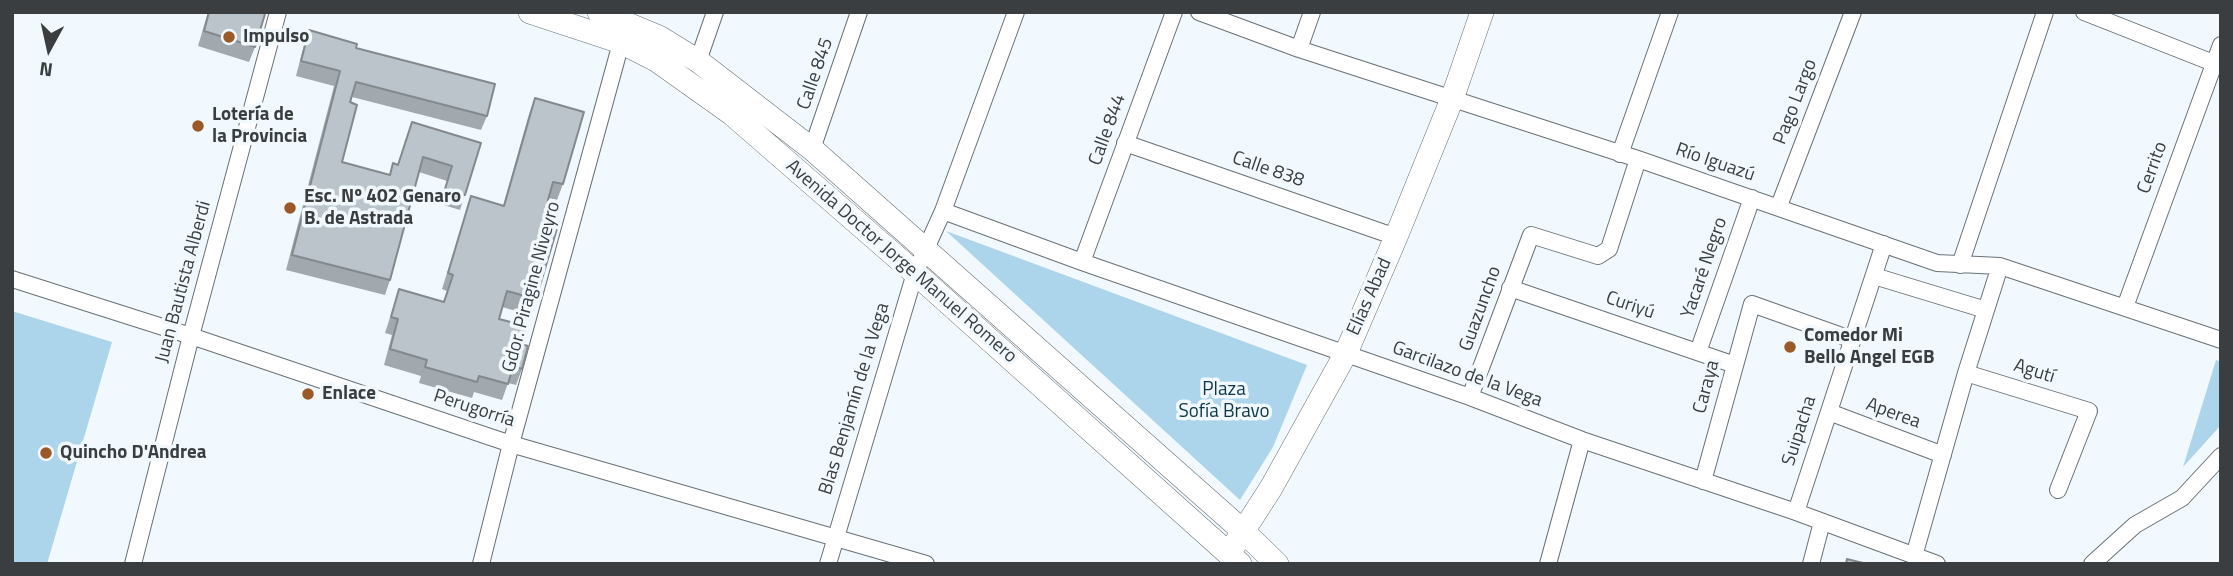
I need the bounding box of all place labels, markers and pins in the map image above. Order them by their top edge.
place label: Impulso [243,26,309,48]
marker: Impulso [221,29,237,45]
place label: Lotería de la Provincia [212,104,307,148]
marker: Lotería de la Provincia [190,118,206,134]
place label: Esc. Nº 402 Genaro B. de Astrada [304,186,461,230]
marker: Esc. Nº 402 Genaro B. de Astrada [282,200,298,216]
place label: Comedor Mi Bello Angel EGB [1804,325,1934,369]
marker: Comedor Mi Bello Angel EGB [1782,339,1798,355]
place label: Enlace [322,383,376,405]
marker: Enlace [300,386,316,402]
place label: Quincho D'Andrea [60,442,207,464]
marker: Quincho D'Andrea [38,445,54,461]

